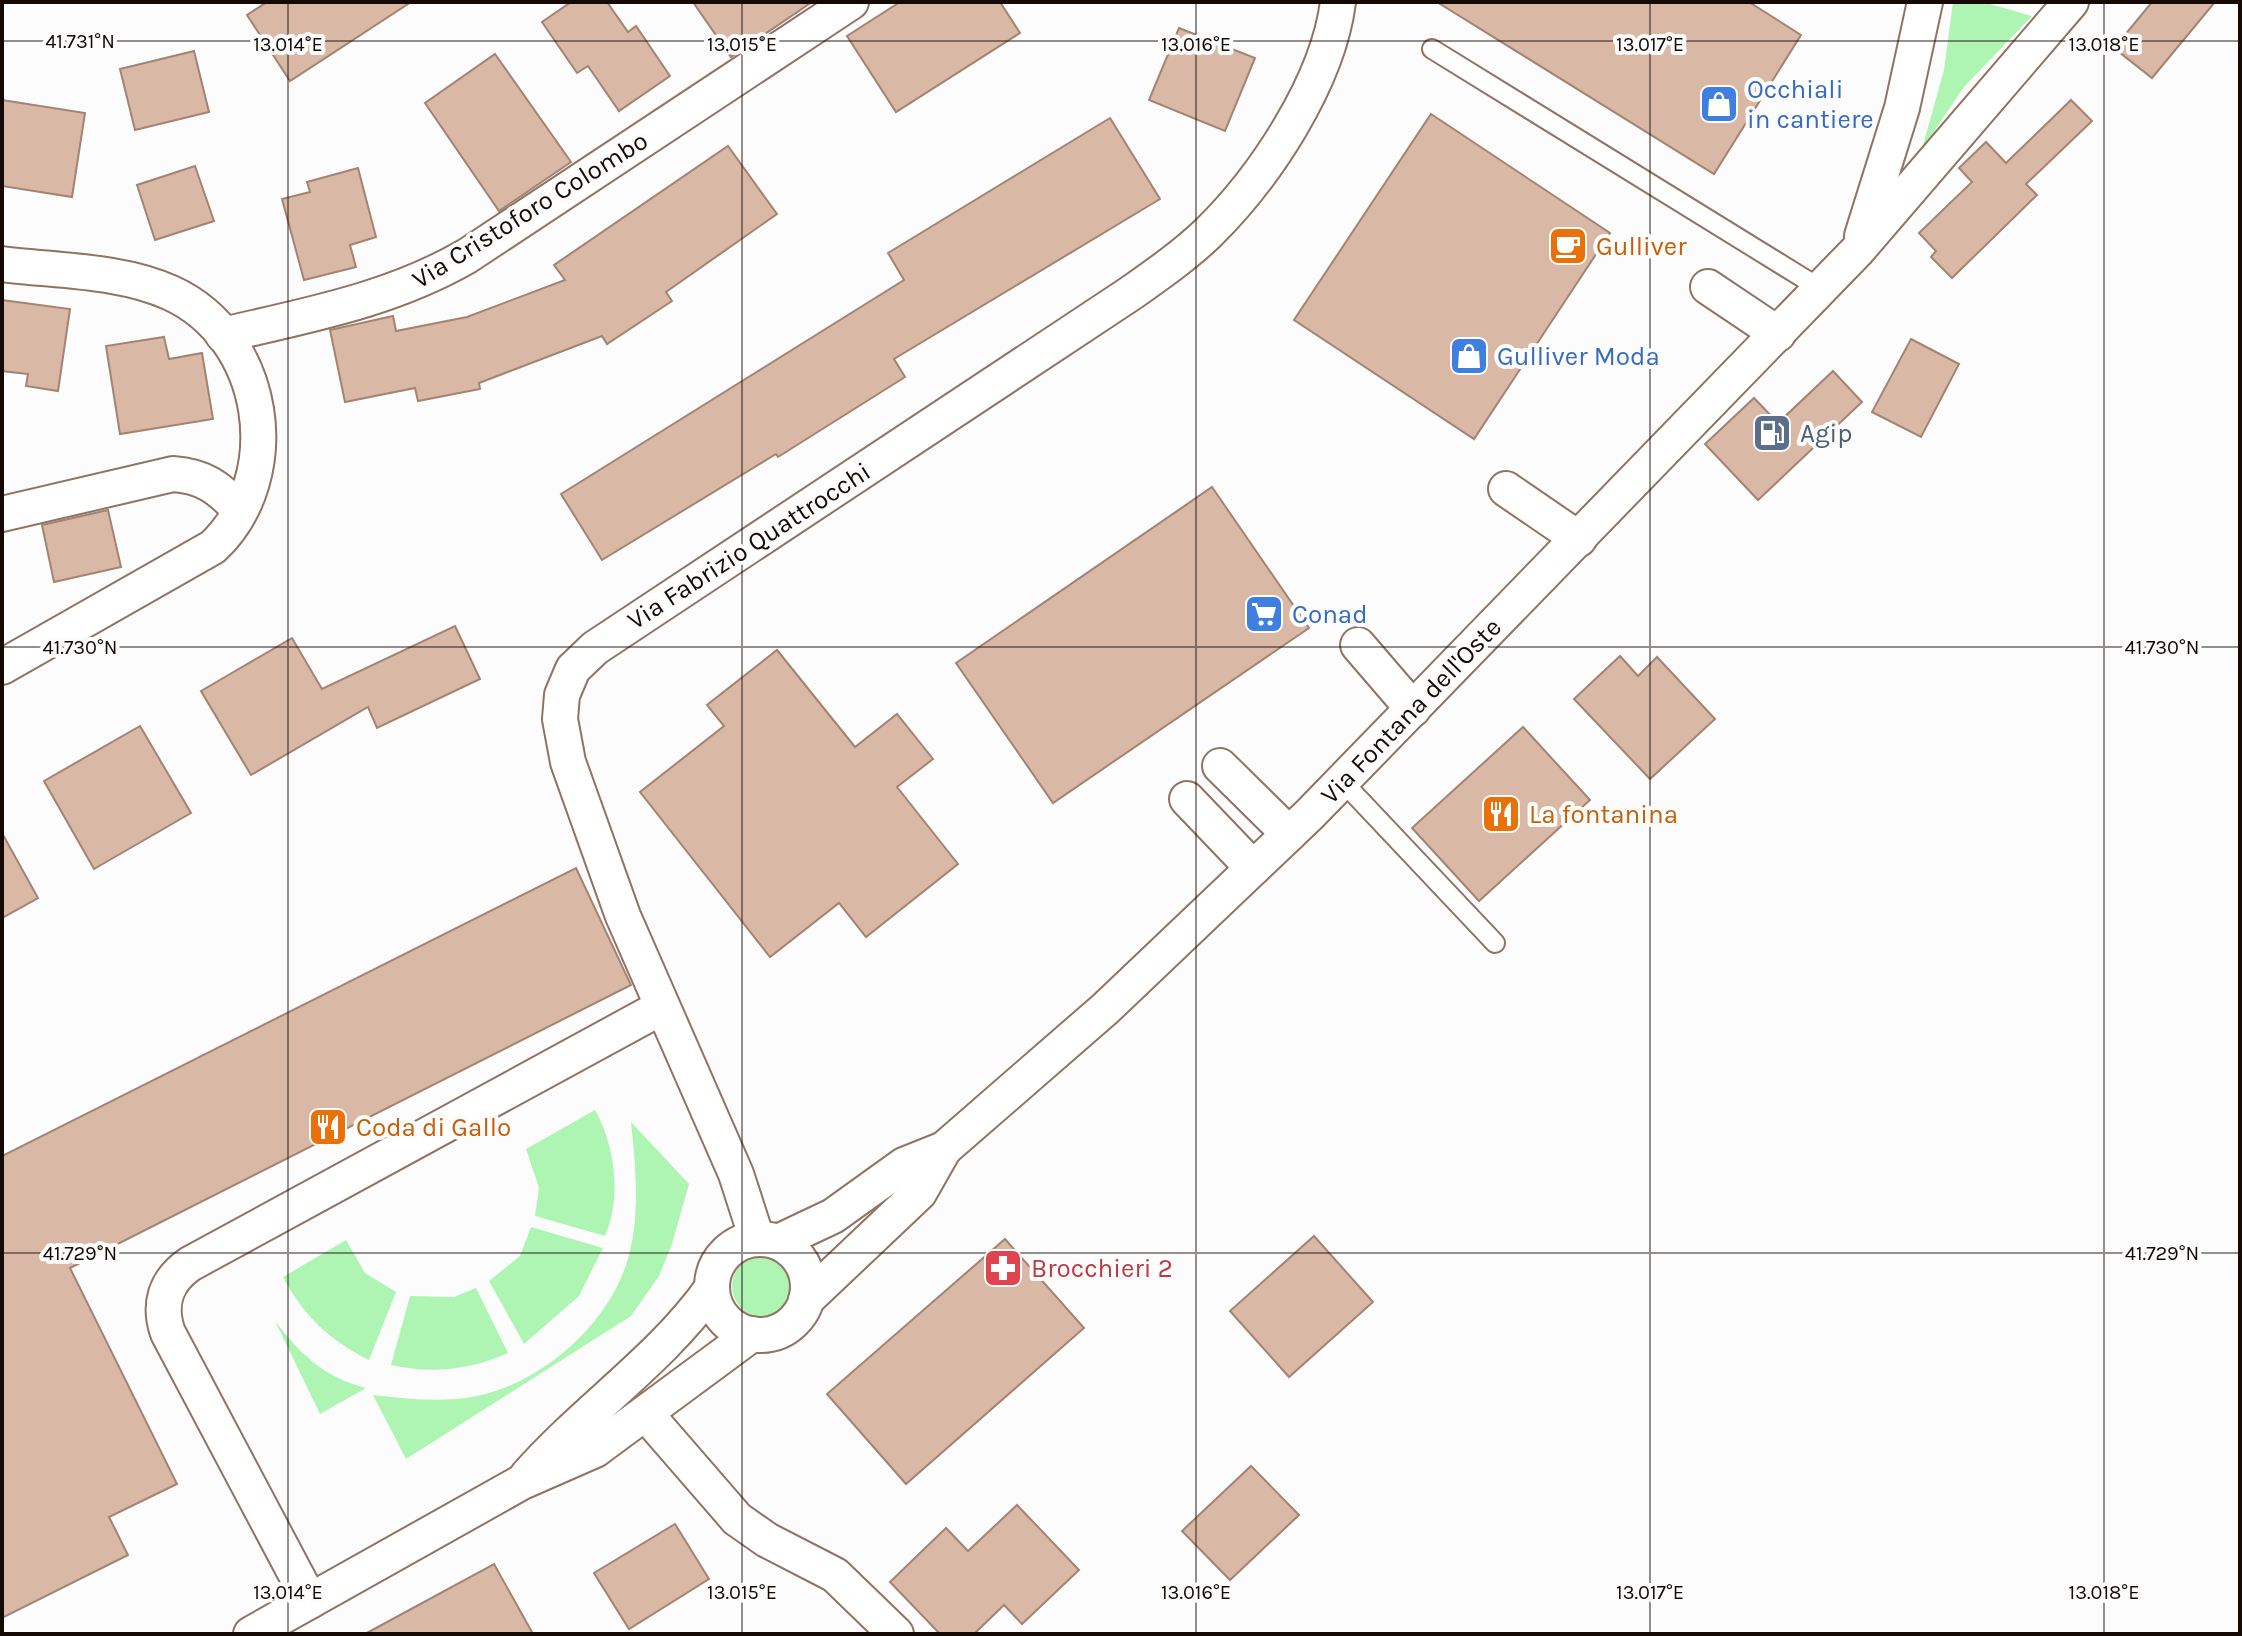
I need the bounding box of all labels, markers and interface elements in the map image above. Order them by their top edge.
text: 41.731°N [45,30,115,53]
text: 13.014°E [253,33,323,56]
text: 13.015°E [707,33,777,56]
text: 13.016°E [1161,33,1231,56]
text: 13.017°E [1616,33,1684,56]
text: 13.018°E [2069,33,2139,56]
place label: Occhiali in cantiere [1747,74,1874,135]
shop icon: Occhiali in cantiere [1698,83,1740,125]
street label: Via Cristoforo Colombo [406,125,654,295]
cafe icon: Gulliver [1547,225,1589,267]
place label: Gulliver [1596,231,1687,262]
shop icon: Gulliver Moda [1448,335,1490,377]
place label: Gulliver Moda [1497,341,1660,372]
fuel station icon: Agip [1751,412,1793,454]
place label: Agip [1800,418,1853,449]
street label: Via Fabrizio Quattrocchi [622,456,876,636]
supermarket icon: Conad [1243,593,1285,635]
place label: Conad [1292,599,1368,630]
street label: Via Fontana dell'Oste [1314,612,1508,810]
text: 41.730°N [43,636,117,659]
text: 41.730°N [2125,636,2199,659]
restaurant icon: La fontanina [1480,793,1522,835]
place label: La fontanina [1529,799,1678,830]
restaurant icon: Coda di Gallo [307,1106,349,1148]
place label: Coda di Gallo [356,1112,511,1143]
text: 41.729°N [43,1242,117,1265]
text: 41.729°N [2125,1242,2199,1265]
pharmacy icon: Brocchieri 2 [982,1247,1024,1289]
place label: Brocchieri 2 [1031,1253,1173,1284]
text: 13.014°E [253,1581,323,1604]
text: 13.015°E [707,1581,777,1604]
text: 13.016°E [1161,1581,1231,1604]
text: 13.017°E [1616,1581,1684,1604]
text: 13.018°E [2069,1581,2139,1604]

